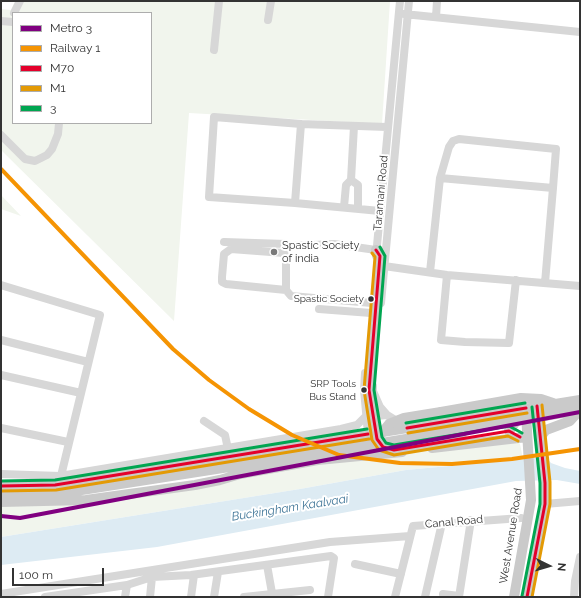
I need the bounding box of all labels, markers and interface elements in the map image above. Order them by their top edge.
legend [12,12,152,124]
text: Metro 3 [50,21,92,35]
text: Railway 1 [50,41,100,55]
text: M70 [50,61,74,75]
text: M1 [50,81,66,95]
text: 3 [50,101,56,115]
street label: Taramani Road [371,155,391,231]
place label: Spastic Society of india [282,239,359,265]
marker: Spastic Society of india [269,247,279,257]
place label: Spastic Society [294,293,364,305]
marker: Spastic Society [366,294,376,304]
place label: SRP Tools Bus Stand [309,378,356,402]
marker: SRP Tools Bus Stand [359,385,369,395]
street label: West Avenue Road [497,487,525,585]
water label: Buckingham Kaalvaai [231,492,349,524]
street label: Canal Road [424,513,484,531]
north arrow [529,546,569,586]
scale bar [14,560,106,586]
text: N [555,562,568,572]
text: 100 m [19,568,53,582]

